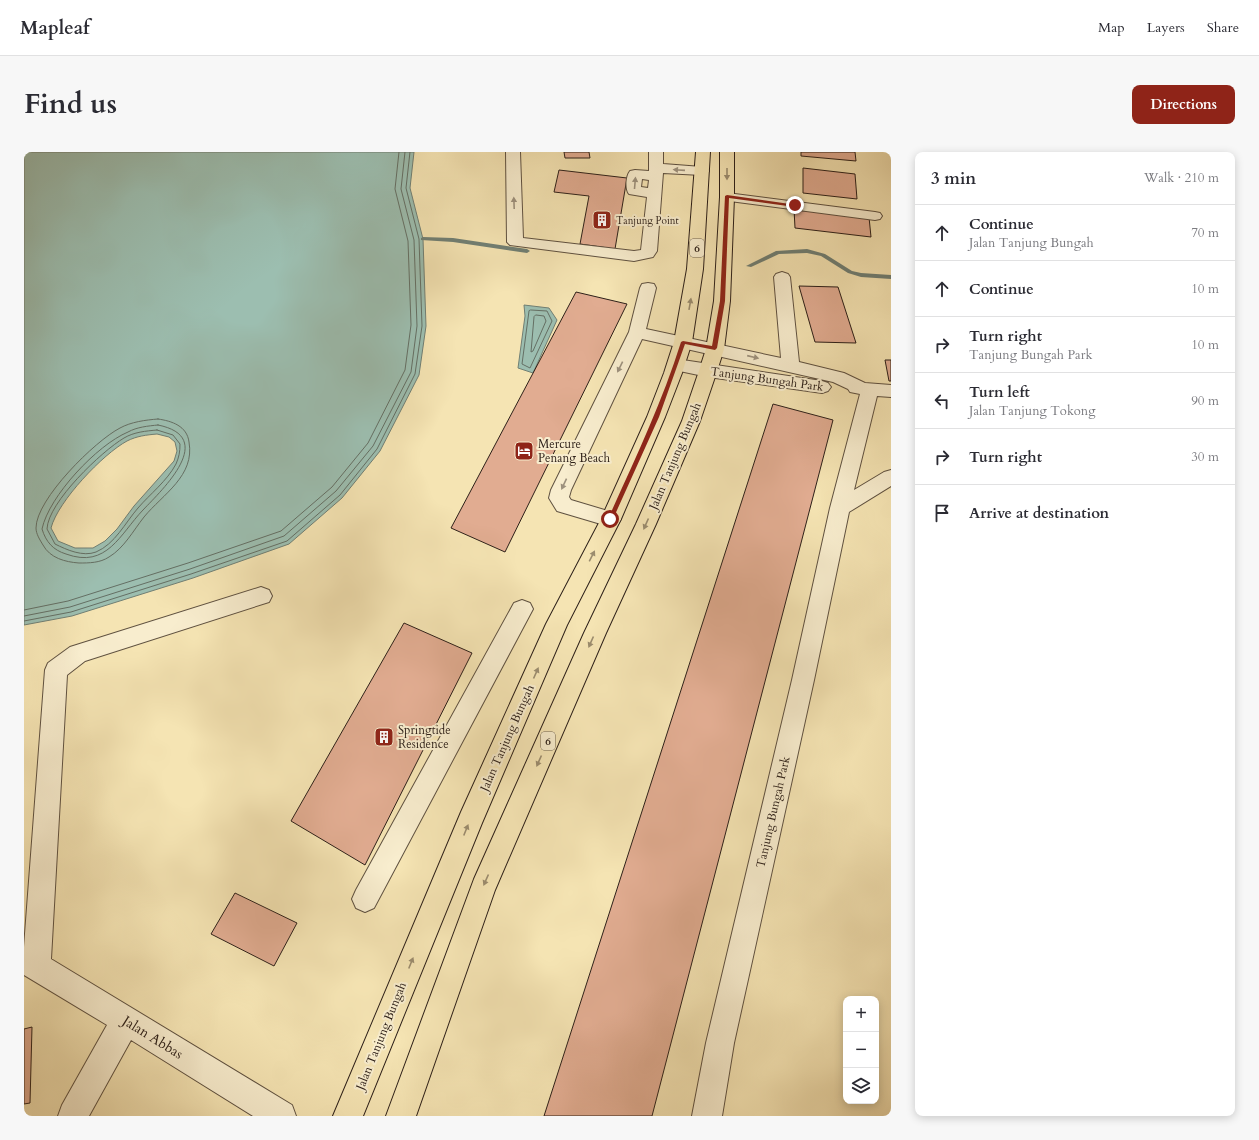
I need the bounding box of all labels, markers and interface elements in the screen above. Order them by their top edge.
text: Mapleaf [20,15,90,41]
text: Map [1098,18,1125,37]
text: Layers [1147,18,1185,37]
text: Share [1207,18,1239,37]
text: Find us [24,85,117,123]
button: Directions [1132,85,1235,124]
one-way arrow [673,166,685,173]
text: 3 min [931,167,976,190]
one-way arrow [724,168,730,181]
text: Walk · 210 m [1144,169,1219,187]
one-way arrow [631,177,638,189]
one-way arrow [511,196,517,209]
route end [786,196,804,214]
building icon: Tanjung Point [591,209,613,231]
place label: Tanjung Point [616,214,679,228]
text: Continue [969,214,1034,234]
icon: ahead [931,222,953,244]
text: 70 m [1191,224,1219,242]
text: Jalan Tanjung Bungah [969,234,1094,252]
road number: 6 [690,239,704,257]
icon: ahead [931,278,953,300]
text: Continue [969,279,1034,299]
text: 10 m [1191,280,1219,298]
one-way arrow [687,298,693,310]
text: Turn right [969,326,1042,346]
icon: right [931,334,953,356]
text: 10 m [1191,336,1219,354]
text: Tanjung Bungah Park [969,346,1092,364]
one-way arrow [746,355,759,361]
one-way arrow [617,361,623,373]
street label: Tanjung Bungah Park [709,363,825,395]
text: Turn left [969,382,1030,402]
icon: left [931,390,953,412]
text: 90 m [1191,392,1219,410]
street label: Jalan Tanjung Bungah [644,400,705,514]
text: Jalan Tanjung Tokong [969,402,1096,420]
place label: Mercure Penang Beach [538,436,611,466]
hotel icon: Mercure Penang Beach [513,440,535,462]
icon: right [931,446,953,468]
text: Turn right [969,447,1042,467]
text: 30 m [1191,448,1219,466]
one-way arrow [561,478,567,490]
icon: arrive [931,502,953,524]
text: Arrive at destination [969,503,1109,523]
route start [601,510,619,528]
one-way arrow [643,518,649,530]
one-way arrow [589,550,595,562]
one-way arrow [588,636,594,647]
one-way arrow [533,667,539,679]
street label: Jalan Tanjung Bungah [475,682,538,796]
place label: Springtide Residence [398,722,451,752]
building icon: Springtide Residence [373,726,395,748]
road number: 6 [541,732,555,750]
street label: Tanjung Bungah Park [752,754,794,869]
one-way arrow [536,755,542,766]
one-way arrow [464,824,470,836]
one-way arrow [483,874,489,886]
one-way arrow [409,957,415,969]
street label: Jalan Tanjung Bungah [351,979,410,1094]
map controls [843,996,879,1104]
button: + [843,996,879,1032]
street label: Jalan Abbas [117,1010,187,1064]
button: − [843,1032,879,1068]
button: layers [843,1068,879,1104]

